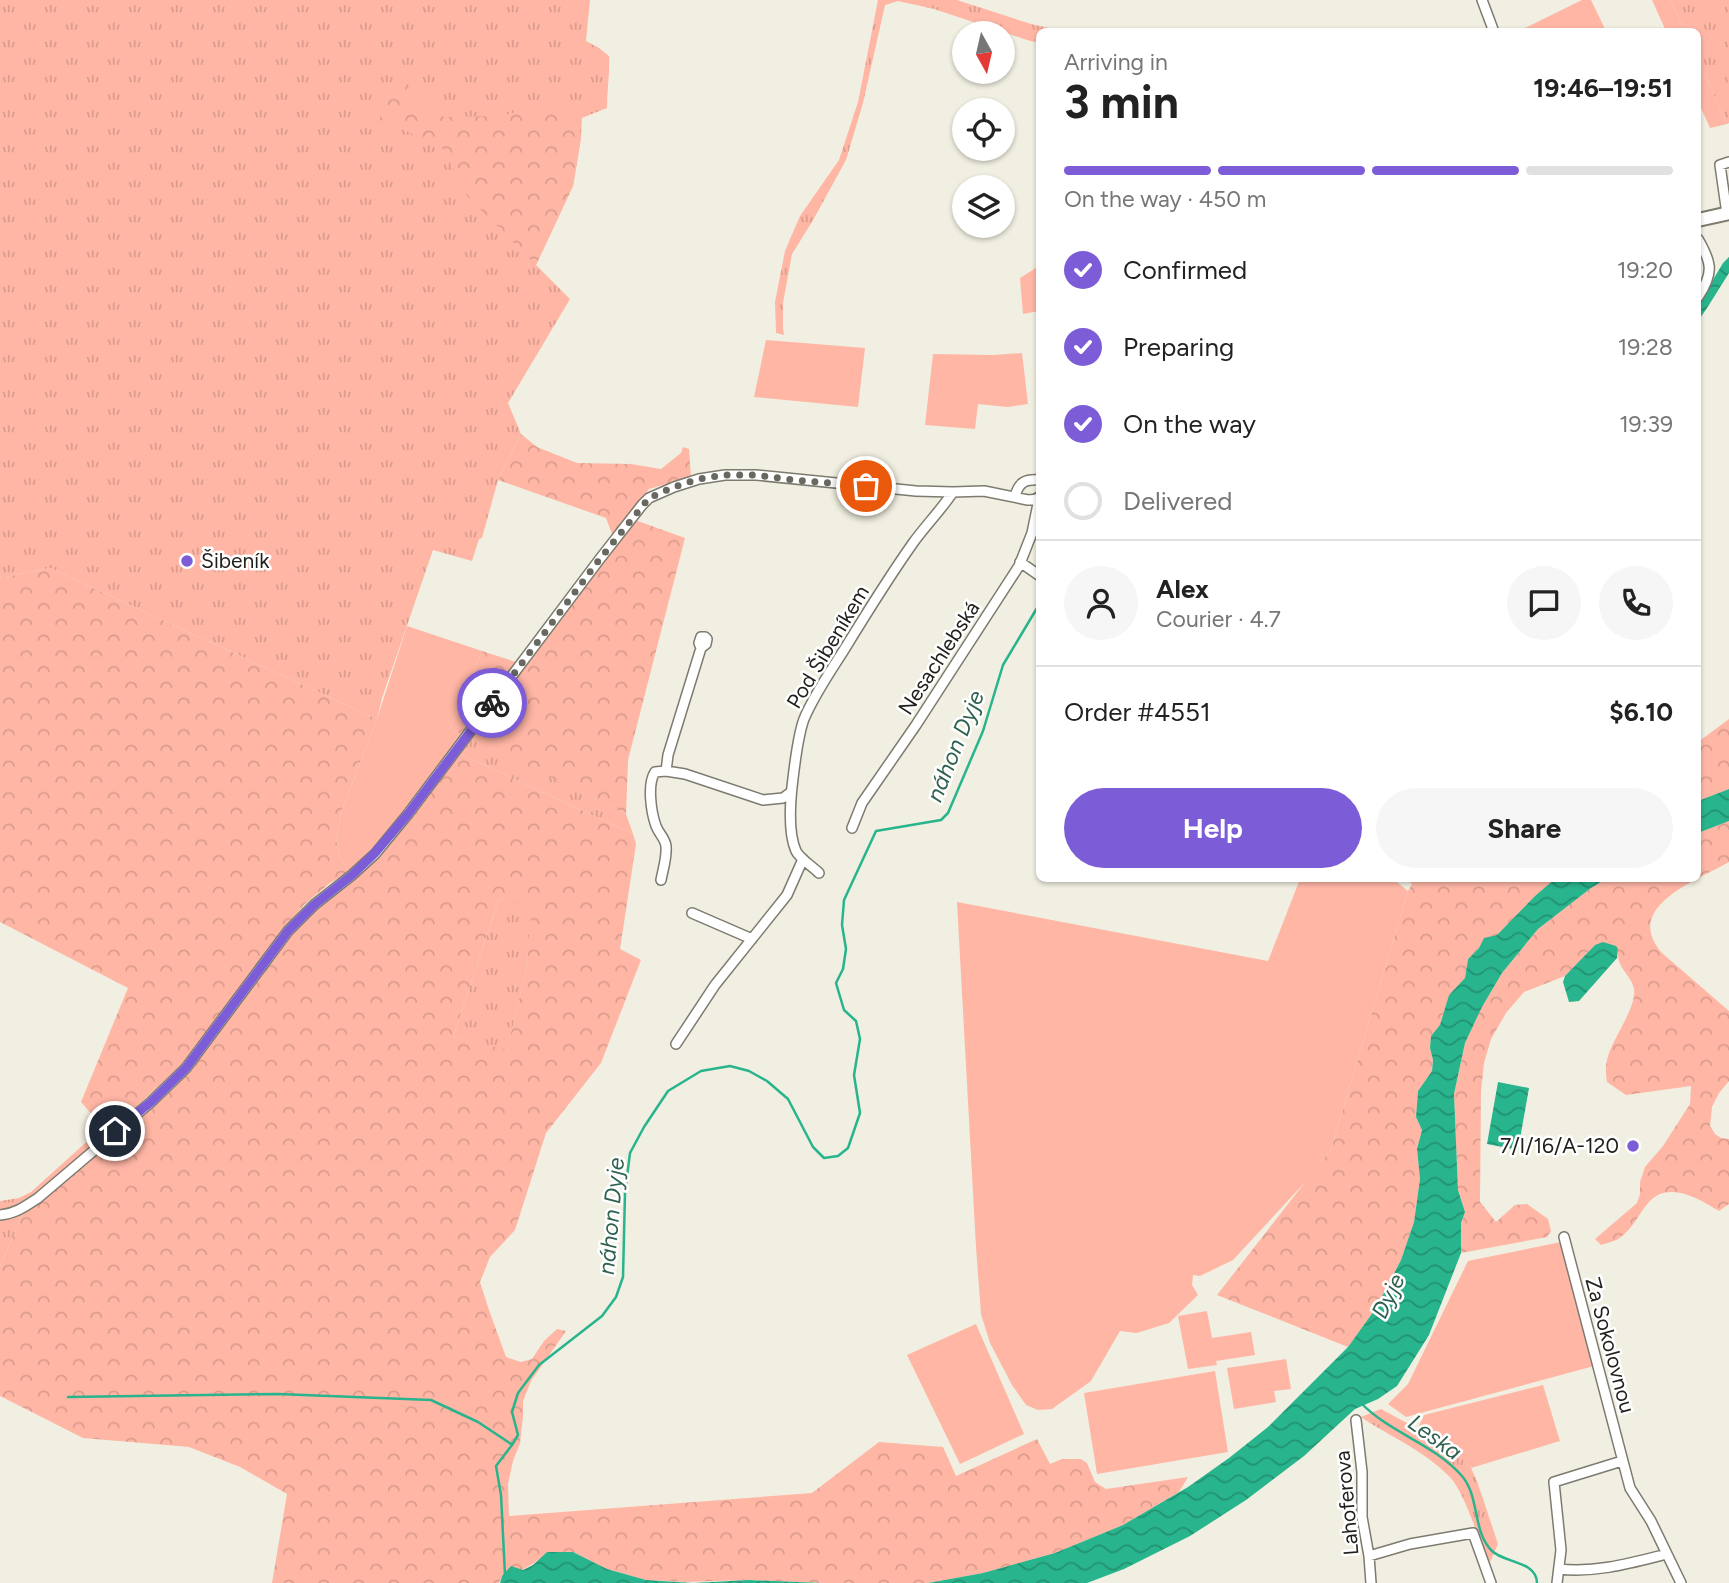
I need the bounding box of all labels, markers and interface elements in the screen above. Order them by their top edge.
north arrow [952,21,1015,84]
map controls [952,21,1015,238]
text: Arriving in [1064,48,1168,76]
text: 19:46–19:51 [1533,72,1673,104]
text: 3 min [1064,74,1179,130]
button: locate [952,98,1015,161]
button: layers [952,175,1015,238]
text: On the way · 450 m [1064,185,1266,213]
icon: check [1064,251,1102,289]
text: Confirmed [1123,254,1247,286]
text: 19:20 [1617,256,1673,284]
icon: check [1064,328,1102,366]
text: Preparing [1123,331,1234,363]
text: 19:28 [1618,333,1673,361]
icon: check [1064,405,1102,443]
text: On the way [1123,408,1256,440]
text: 19:39 [1619,410,1673,438]
pin [836,456,896,516]
icon: bag [847,467,885,505]
text: Delivered [1123,485,1232,517]
place label: Šibeník [201,548,270,573]
marker: Šibeník [179,553,195,569]
button: person [1064,566,1138,640]
button: chat [1507,566,1581,640]
button: phone [1599,566,1673,640]
text: Alex [1156,573,1209,605]
street label: Pod Šibeníkem [781,581,874,713]
street label: Nesachlebská [893,596,984,719]
text: Courier · 4.7 [1156,605,1281,633]
courier [457,668,527,738]
icon: bike [473,684,511,722]
water label: náhon Dyje [920,686,990,806]
text: Order #4551 [1064,696,1211,728]
text: $6.10 [1609,696,1673,728]
button: Help [1064,788,1362,868]
button: Share [1376,788,1673,868]
pin [85,1101,145,1161]
icon: home [96,1112,134,1150]
place label: 7/I/16/A-120 [1500,1133,1619,1158]
marker: 7/I/16/A-120 [1625,1138,1641,1154]
water label: náhon Dyje [592,1156,630,1276]
water label: Dyje [1365,1269,1411,1323]
street label: Za Sokolovnou [1580,1274,1641,1416]
water label: Leska [1403,1408,1467,1466]
street label: Lahoferova [1329,1450,1364,1556]

